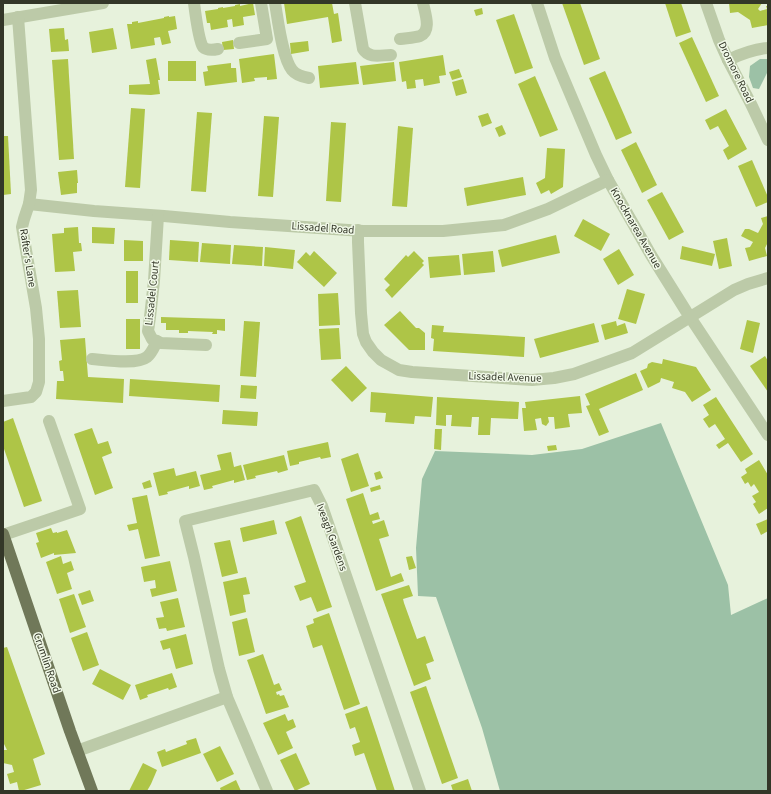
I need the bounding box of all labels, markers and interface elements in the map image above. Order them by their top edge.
street label: Dromore Road [715,39,757,105]
street label: Knocknarea Avenue [607,185,666,272]
street label: Lissadel Road [291,218,355,238]
street label: Rafter's Lane [16,228,40,289]
street label: Lissadel Court [141,260,163,326]
street label: Lissadel Avenue [468,368,542,386]
street label: Iveagh Gardens [313,501,351,573]
street label: Crumlin Road [30,631,64,695]

